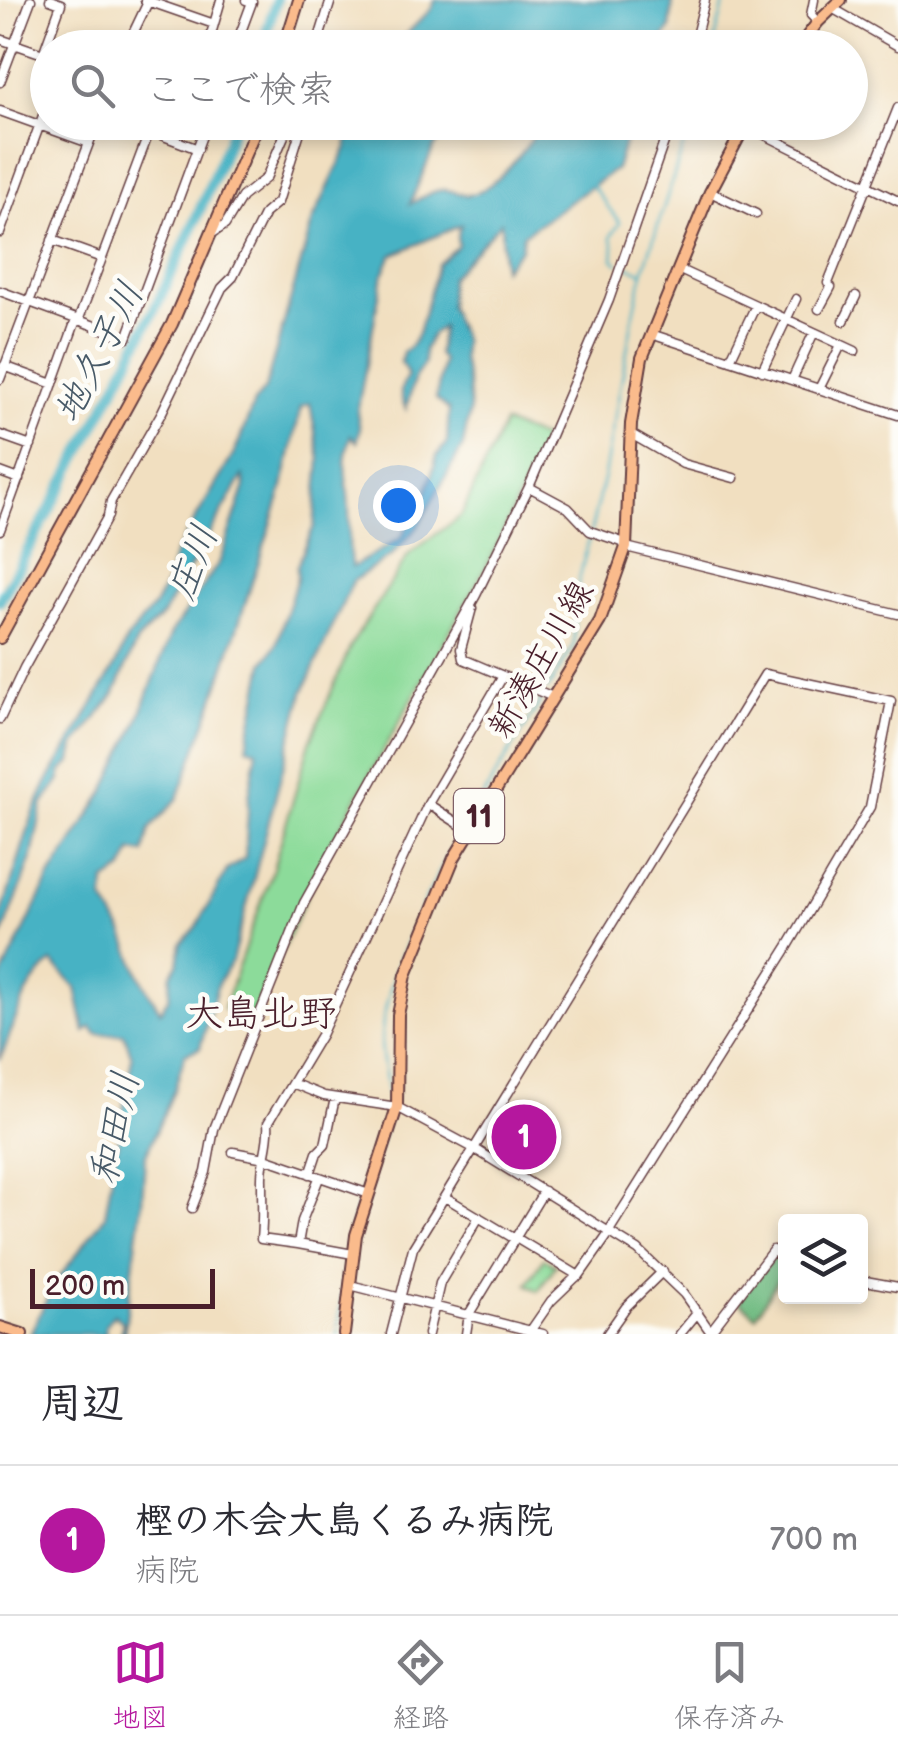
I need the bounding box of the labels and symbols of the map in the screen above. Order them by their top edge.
water label: 地久子川 [45,275,154,431]
your location [373,480,424,531]
water label: 庄川 [159,519,228,606]
street label: 新湊庄川線 [479,573,604,746]
road number: 11 [454,789,504,843]
district label: 大島北野 [185,992,337,1037]
water label: 和田川 [82,1068,149,1189]
pin: 1 [492,1100,556,1174]
scale bar [30,1264,215,1308]

